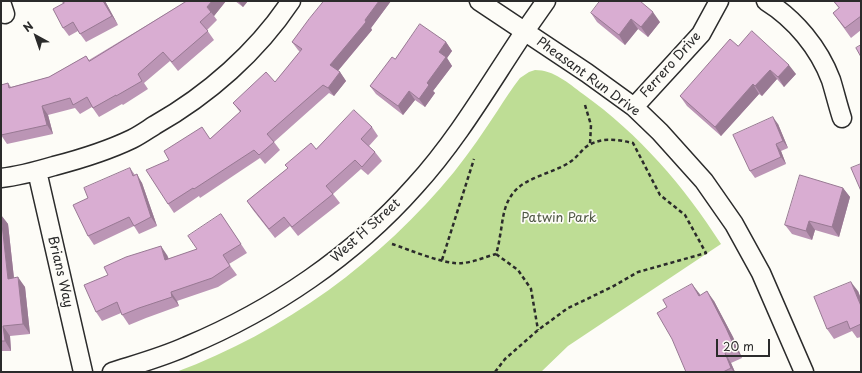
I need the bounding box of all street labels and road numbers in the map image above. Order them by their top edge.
street label: Ferrero Drive [637,29,705,101]
street label: Pheasant Run Drive [533,34,643,120]
street label: West H Street [328,196,404,266]
street label: Brians Way [44,235,76,309]

